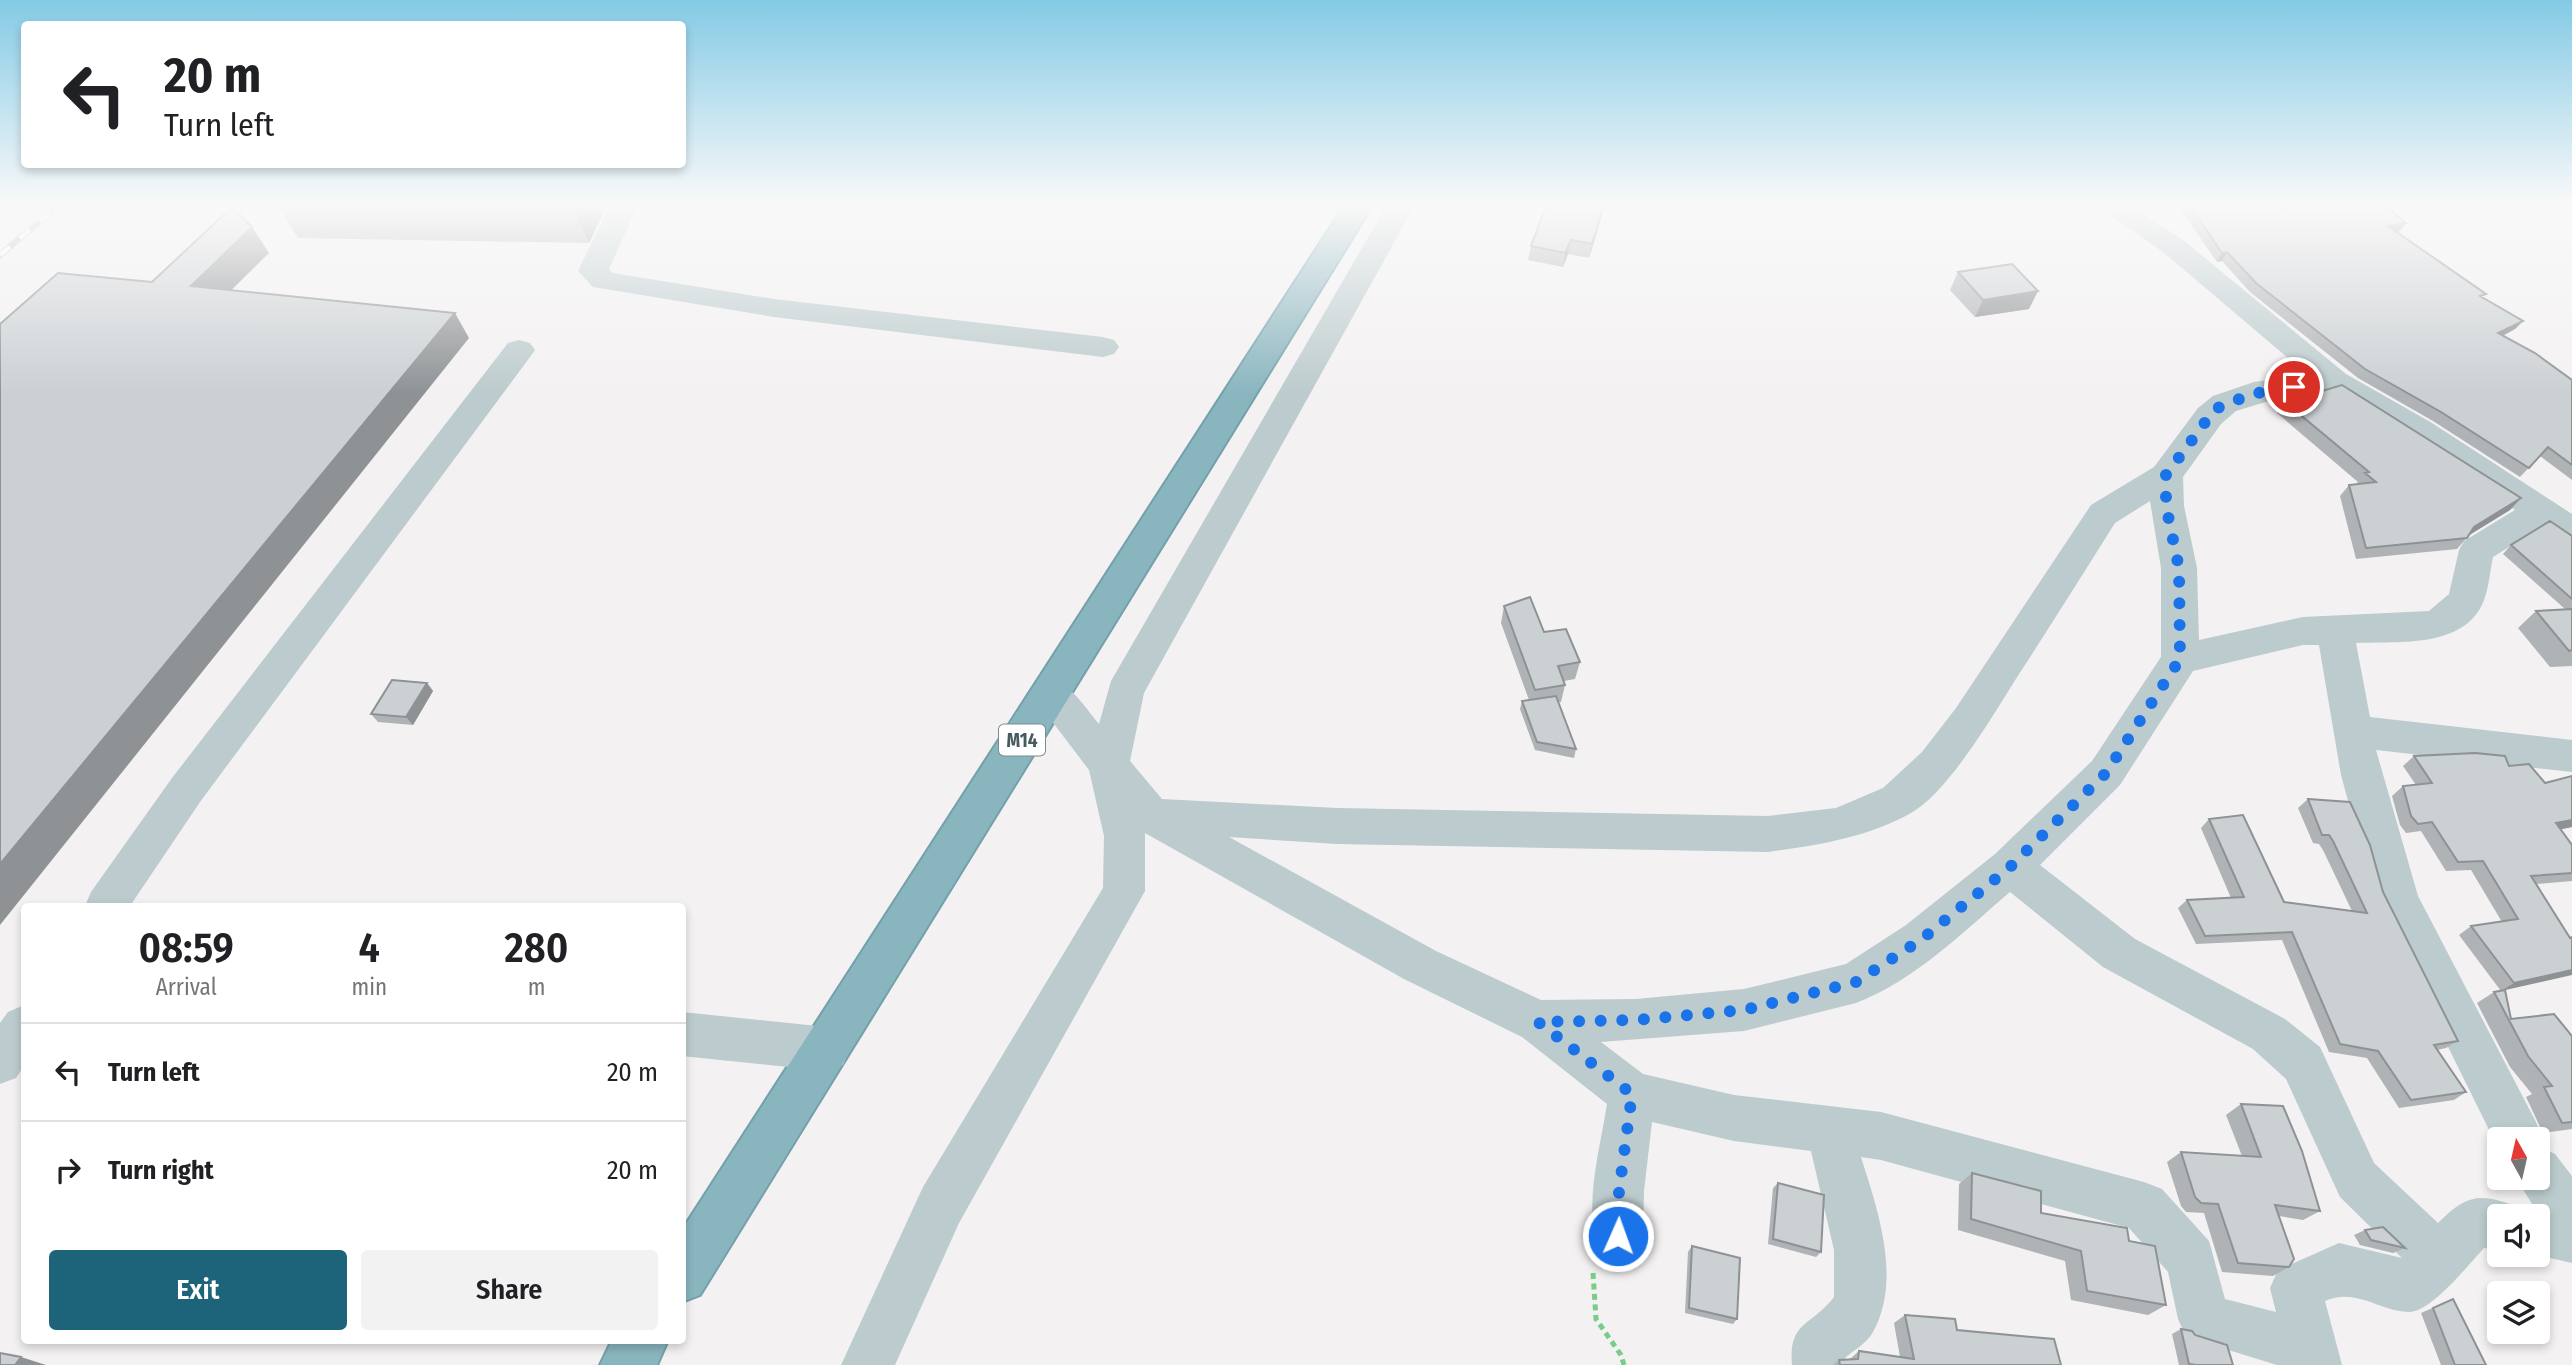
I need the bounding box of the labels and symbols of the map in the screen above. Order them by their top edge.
pin [2264,357,2324,417]
road number: M14 [999,724,1045,755]
north arrow [2487,1127,2550,1190]
position arrow [1581,1199,1655,1273]

